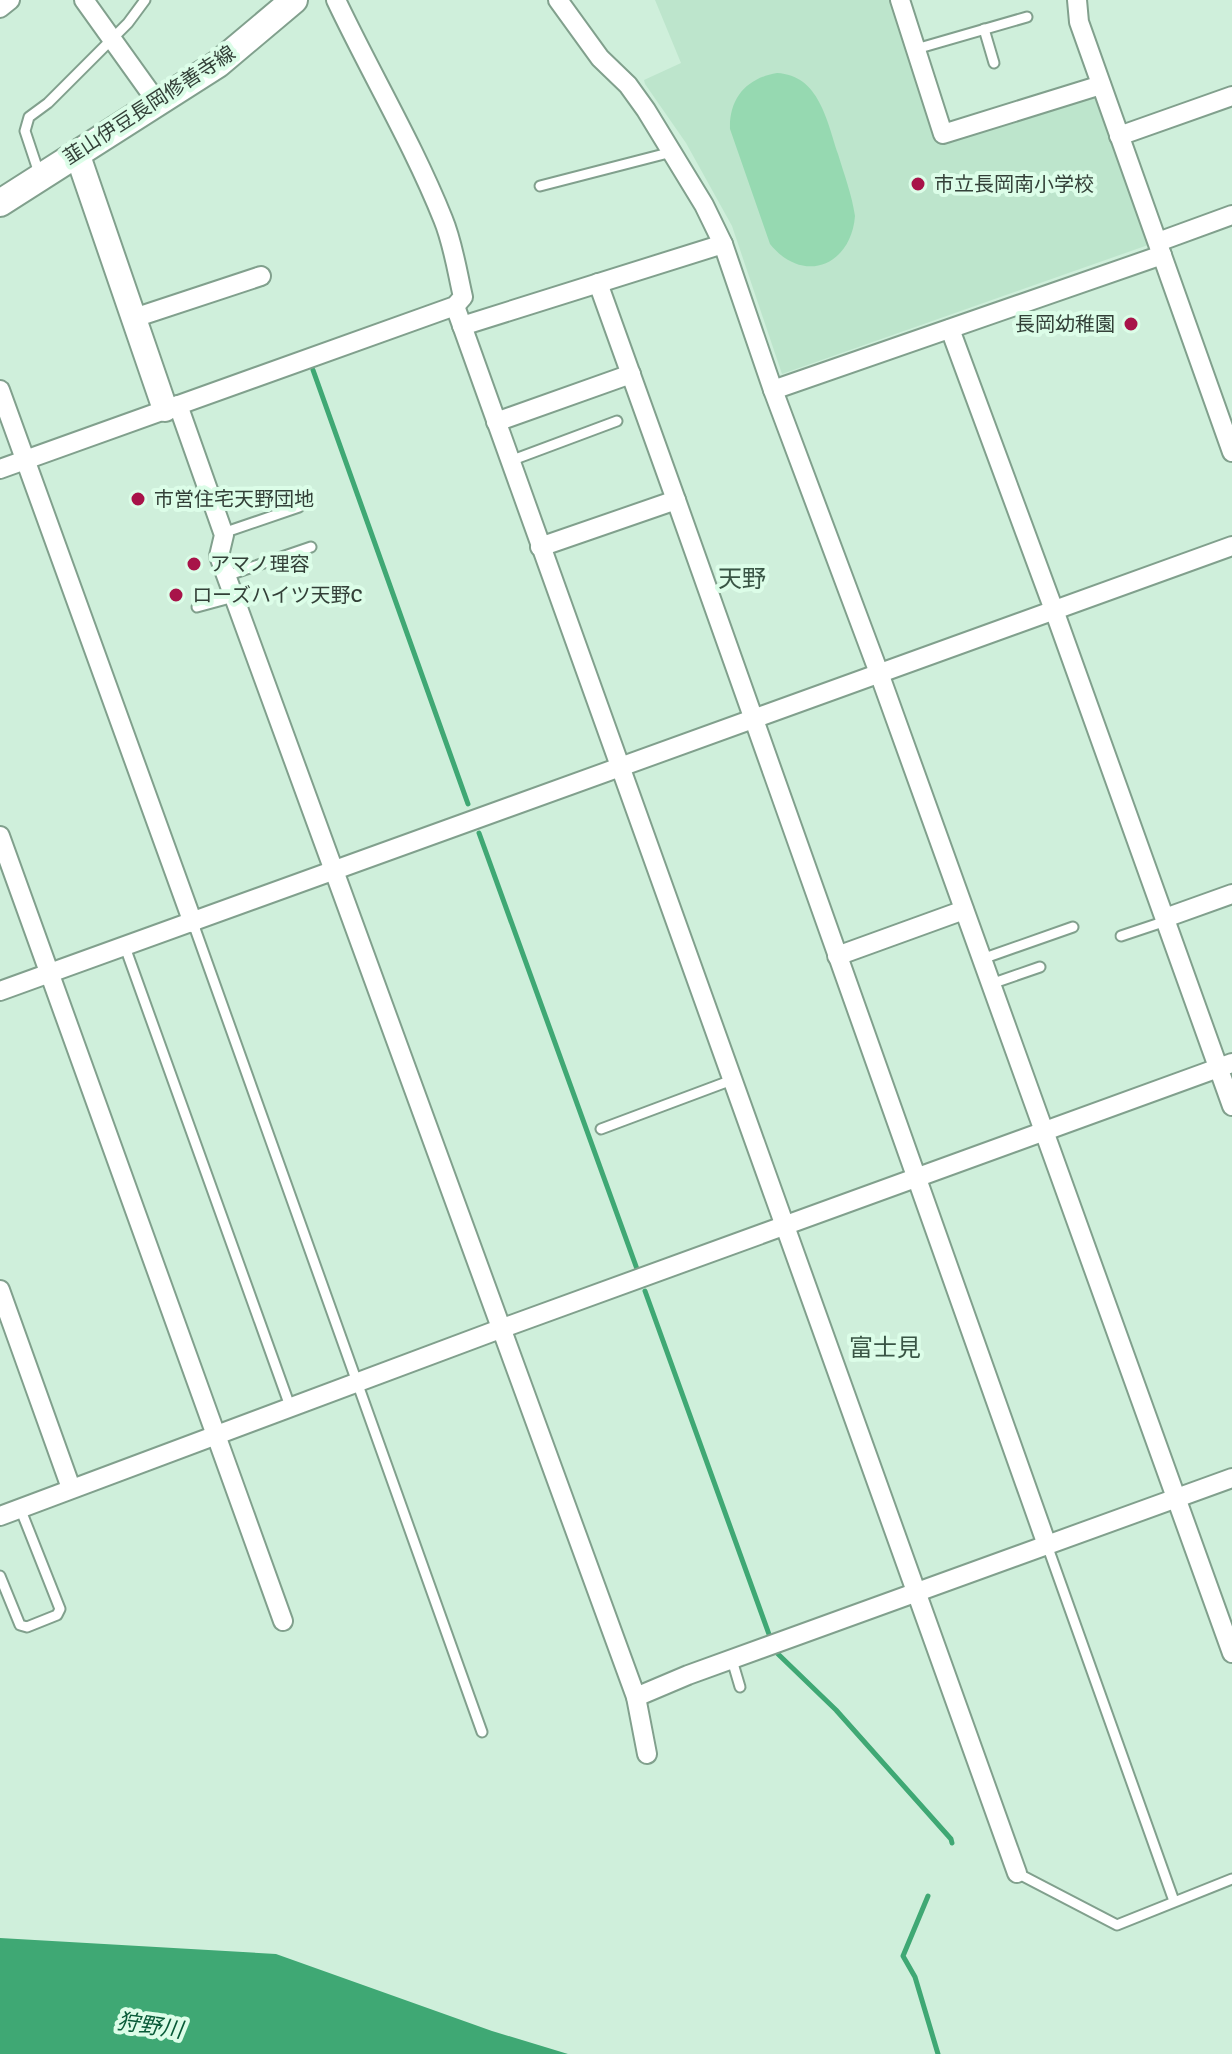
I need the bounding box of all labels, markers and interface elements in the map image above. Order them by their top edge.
street label: 韮山伊豆長岡修善寺線 [59,40,240,170]
place label: 市立長岡南小学校 [934,172,1094,197]
marker: 市立長岡南小学校 [909,175,927,193]
place label: 長岡幼稚園 [1015,312,1115,337]
marker: 長岡幼稚園 [1122,315,1140,333]
place label: 市営住宅天野団地 [154,487,314,512]
marker: 市営住宅天野団地 [129,490,147,508]
place label: アマノ理容 [210,552,309,577]
marker: アマノ理容 [185,555,203,573]
district label: 天野 [718,564,766,594]
place label: ローズハイツ天野C [192,583,363,608]
marker: ローズハイツ天野C [167,586,185,604]
district label: 富士見 [849,1333,921,1363]
water label: 狩野川 [115,2008,186,2044]

